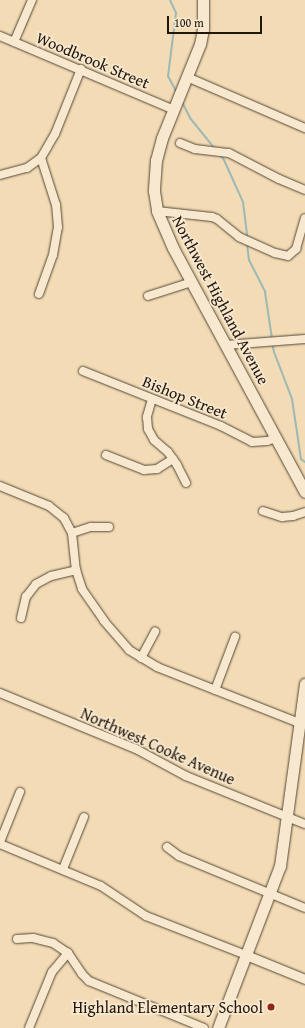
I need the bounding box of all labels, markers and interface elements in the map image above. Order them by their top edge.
scale bar [169,8,264,34]
text: 100 m [174,14,204,31]
street label: Woodbrook Street [34,28,152,92]
street label: Northwest Highland Avenue [168,212,274,388]
street label: Bishop Street [140,371,230,423]
street label: Northwest Cooke Avenue [78,703,238,789]
place label: Highland Elementary School [72,997,263,1017]
marker: Highland Elementary School [266,1002,276,1012]

